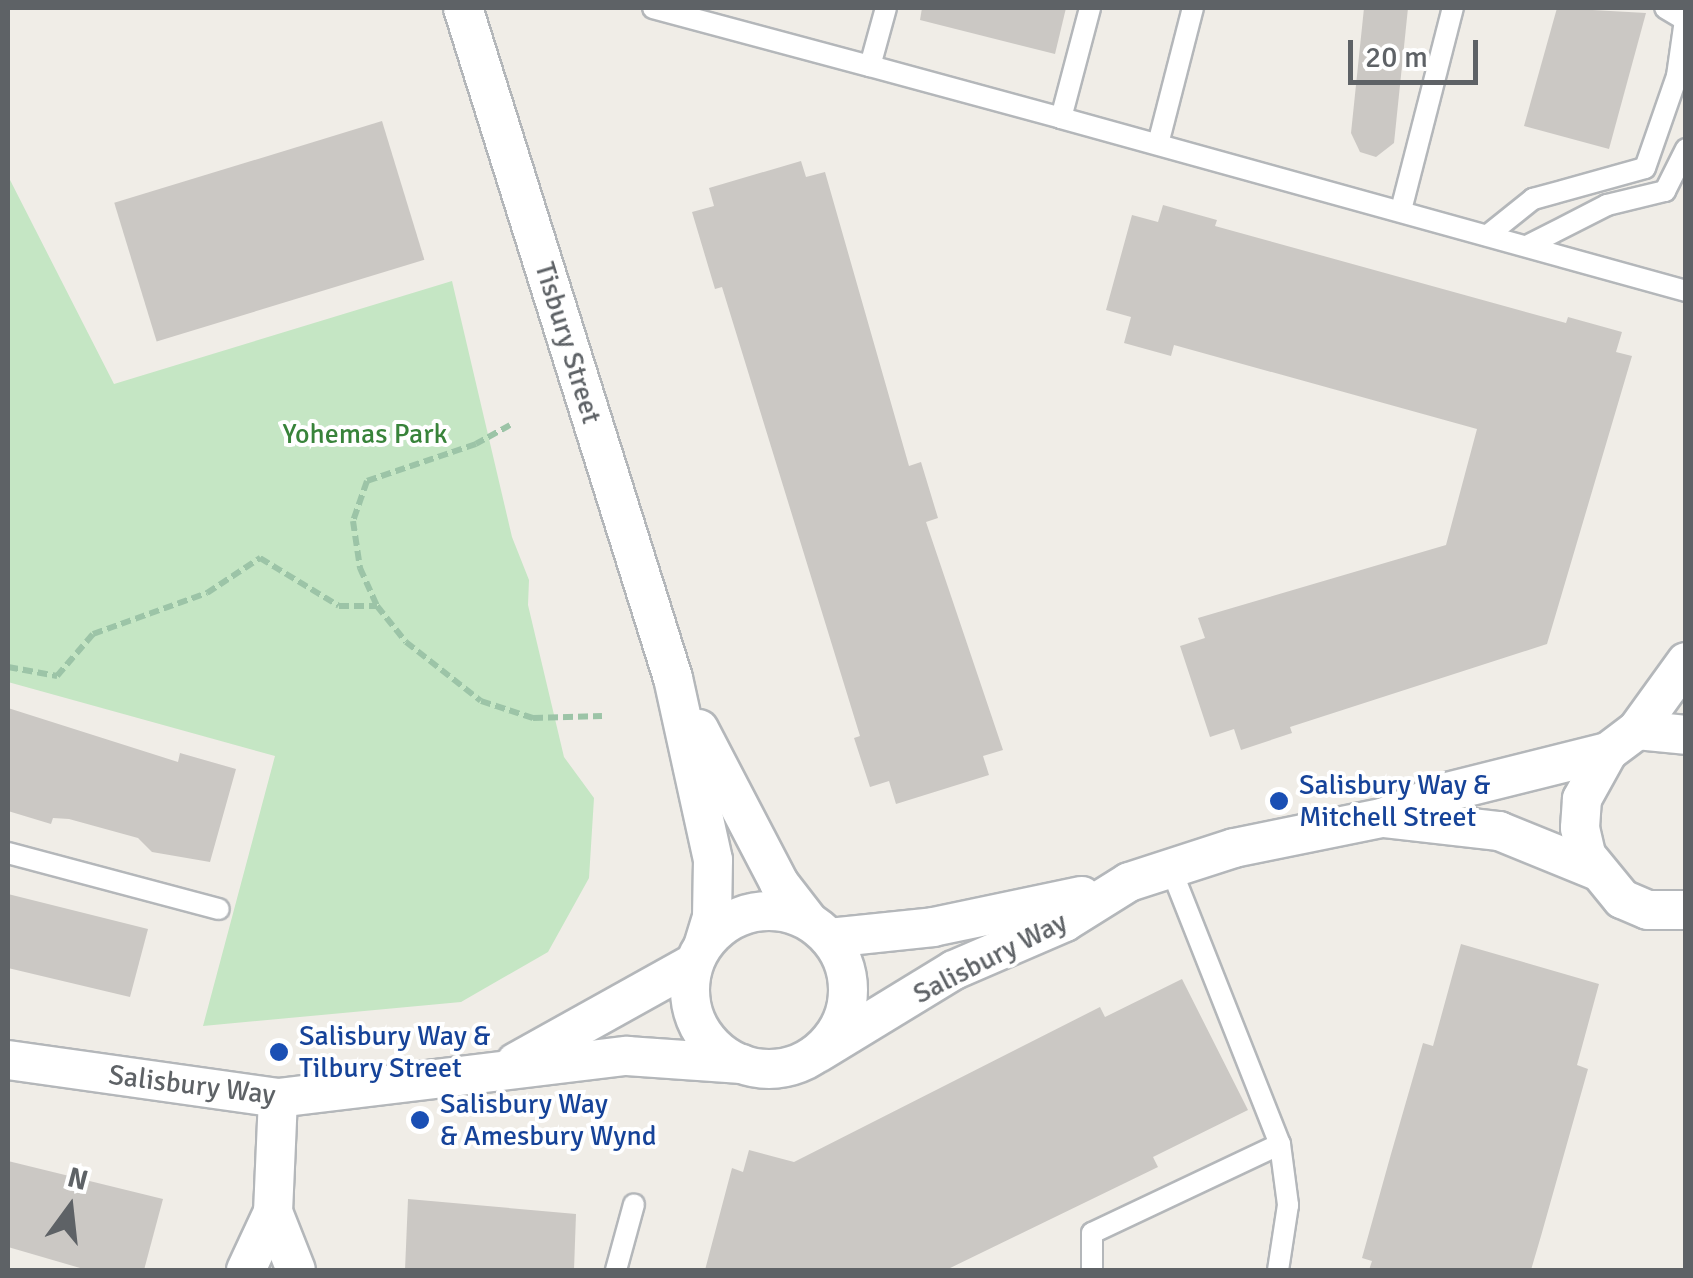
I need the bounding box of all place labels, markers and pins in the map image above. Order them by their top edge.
place label: Salisbury Way & Mitchell Street [1299,768,1490,834]
marker: Salisbury Way & Mitchell Street [1268,790,1290,812]
place label: Salisbury Way & Tilbury Street [299,1019,490,1085]
marker: Salisbury Way & Tilbury Street [268,1041,290,1063]
place label: Salisbury Way & Amesbury Wynd [440,1087,657,1153]
marker: Salisbury Way & Amesbury Wynd [409,1109,431,1131]

